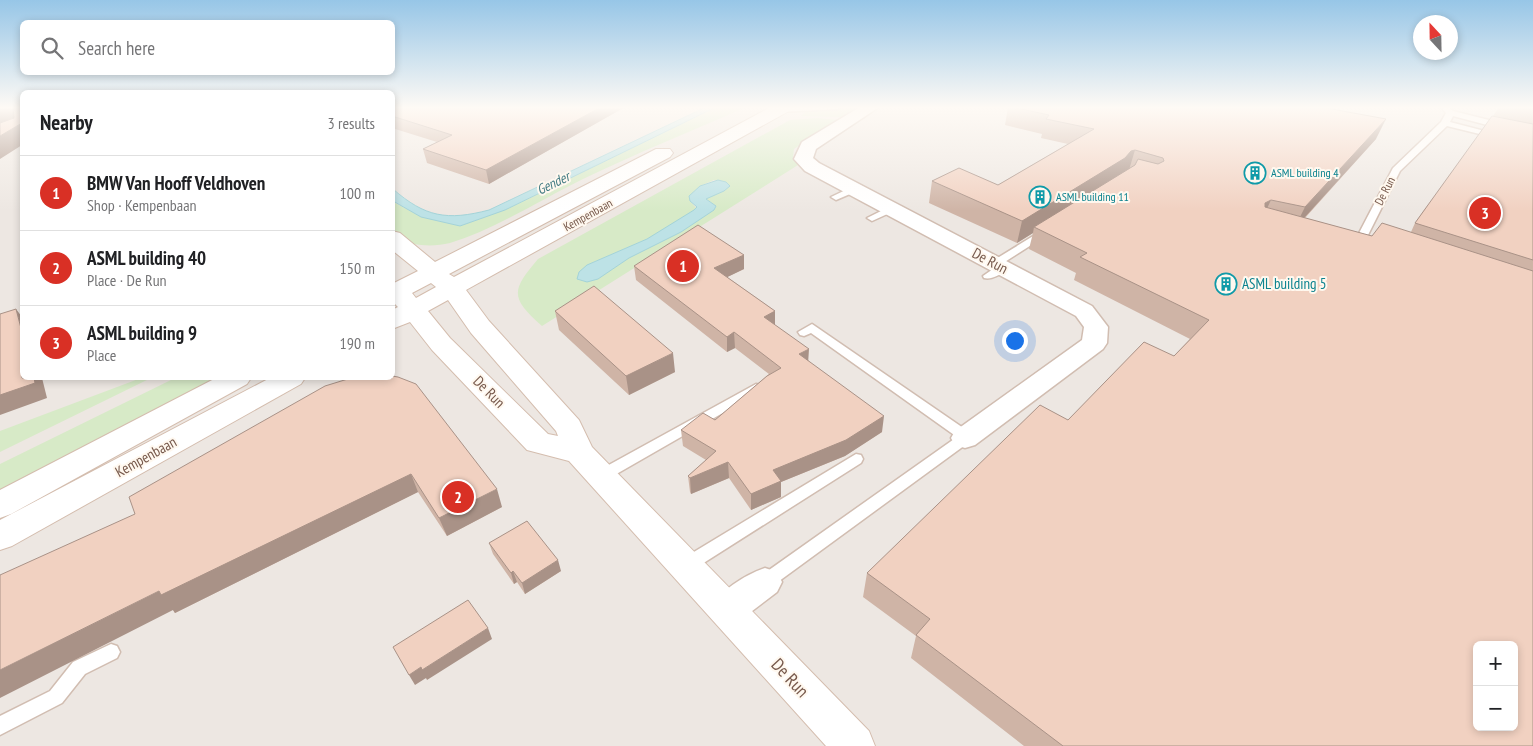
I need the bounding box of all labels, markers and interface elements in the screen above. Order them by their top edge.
north arrow [1413,15,1458,60]
search box [20,20,395,75]
icon: search [38,34,66,62]
text: Search here [78,36,155,60]
text: Nearby [40,109,93,136]
text: 3 results [328,113,375,133]
building icon: ASML building 4 [1243,161,1267,185]
place label: ASML building 4 [1271,165,1339,180]
water label: Gender [534,166,574,199]
text: BMW Van Hooff Veldhoven [87,171,265,195]
street label: De Run [1371,174,1398,208]
text: 1 [52,183,60,203]
text: 100 m [340,183,375,203]
building icon: ASML building 11 [1028,185,1052,209]
place label: ASML building 11 [1056,189,1129,204]
pin: 3 [1469,194,1501,232]
text: Shop · Kempenbaan [87,195,197,215]
street label: Kempenbaan [561,195,615,234]
street label: De Run [969,243,1011,278]
text: ASML building 40 [87,246,206,270]
pin: 1 [667,247,699,285]
text: 2 [52,258,60,278]
text: 150 m [340,258,375,278]
text: Place · De Run [87,270,167,290]
building icon: ASML building 5 [1214,272,1238,296]
place label: ASML building 5 [1242,274,1326,293]
text: ASML building 9 [87,321,197,345]
your location [1002,328,1028,354]
text: 3 [52,333,60,353]
text: 190 m [340,333,375,353]
text: Place [87,345,116,365]
street label: De Run [469,372,509,412]
street label: Kempenbaan [112,432,180,481]
pin: 2 [442,478,474,516]
map controls [1473,641,1518,731]
button: + [1473,641,1518,686]
street label: De Run [767,653,814,702]
button: − [1473,686,1518,731]

